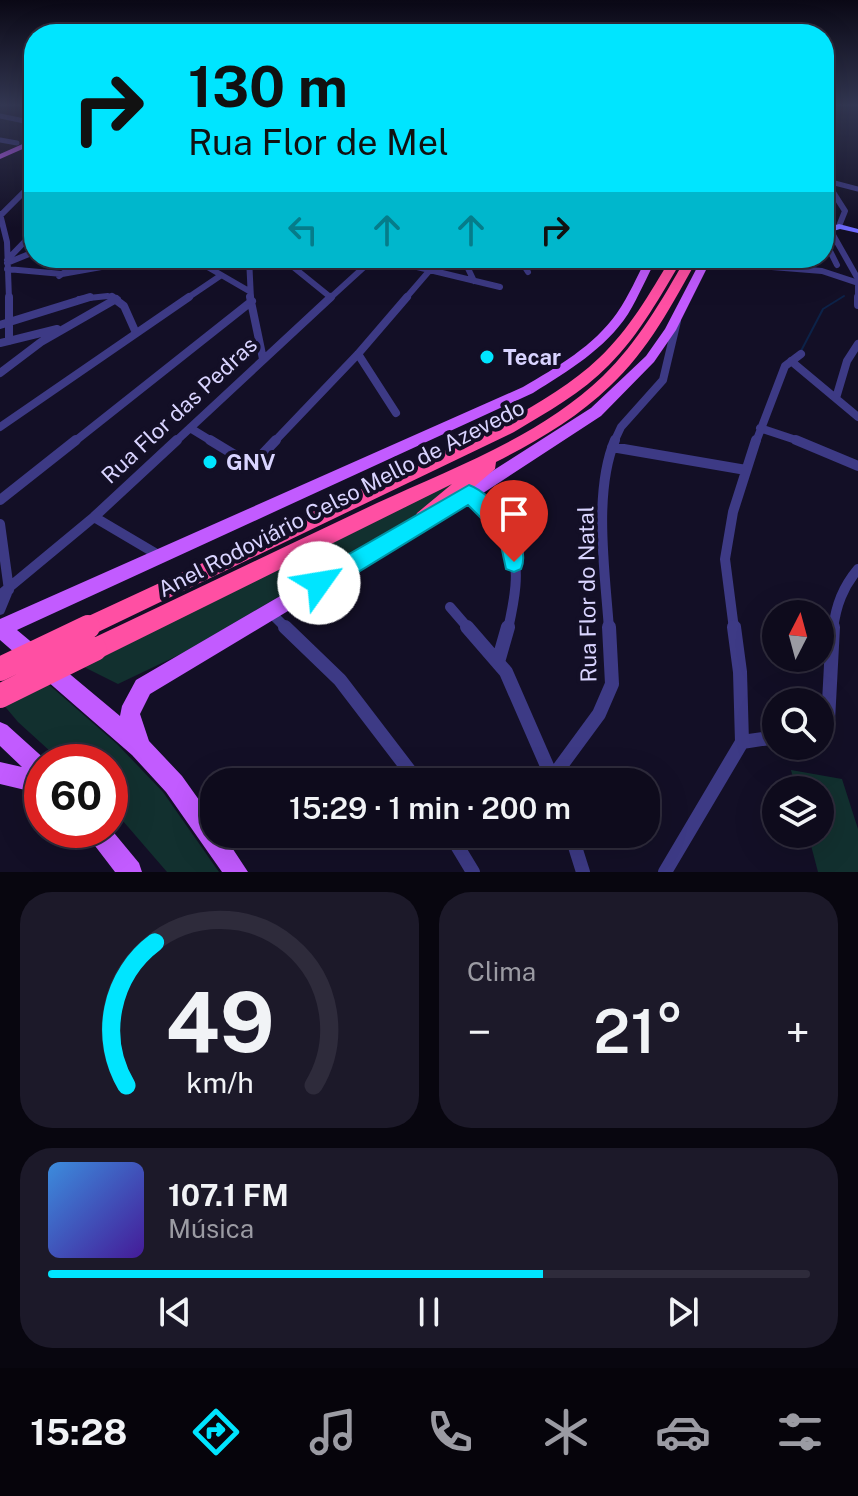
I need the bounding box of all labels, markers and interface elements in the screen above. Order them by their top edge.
text: 130 m [188,54,348,120]
icon: right [56,56,160,160]
text: Rua Flor de Mel [188,121,449,163]
icon: left [281,208,325,252]
icon: ahead [365,208,409,252]
icon: ahead [449,208,493,252]
icon: right [533,208,577,252]
street label: Rua Flor das Pedras [96,331,262,489]
place label: Tecar [503,344,561,370]
marker: Tecar [478,348,496,366]
street label: Anel Rodoviário Celso Mello de Azevedo [153,394,529,602]
place label: GNV [226,449,276,475]
marker: GNV [201,453,219,471]
pin [480,480,548,562]
icon: arrive [492,492,536,536]
street label: Rua Flor do Natal [572,506,602,682]
position arrow [277,541,361,625]
north arrow [762,600,834,672]
map controls [762,600,834,848]
button: search [762,688,834,760]
speed limit sign: 60 [24,744,128,848]
button: layers [762,776,834,848]
text: 15:29 · 1 min · 200 m [289,790,571,826]
text: Clima [467,956,536,987]
text: 49 [165,973,274,1071]
text: 21° [593,996,684,1067]
text: − [467,1006,491,1058]
text: + [786,1006,810,1058]
text: km/h [186,1066,253,1099]
text: 107.1 FM [168,1177,289,1213]
text: Música [168,1213,254,1244]
icon: previous [153,1290,197,1334]
icon: pause [407,1290,451,1334]
icon: next [661,1290,705,1334]
icon: directions [188,1404,244,1460]
icon: music [305,1404,361,1460]
icon: phone [422,1404,478,1460]
icon: climate [538,1404,594,1460]
icon: car [655,1404,711,1460]
icon: filters [772,1404,828,1460]
text: 15:28 [30,1411,128,1453]

